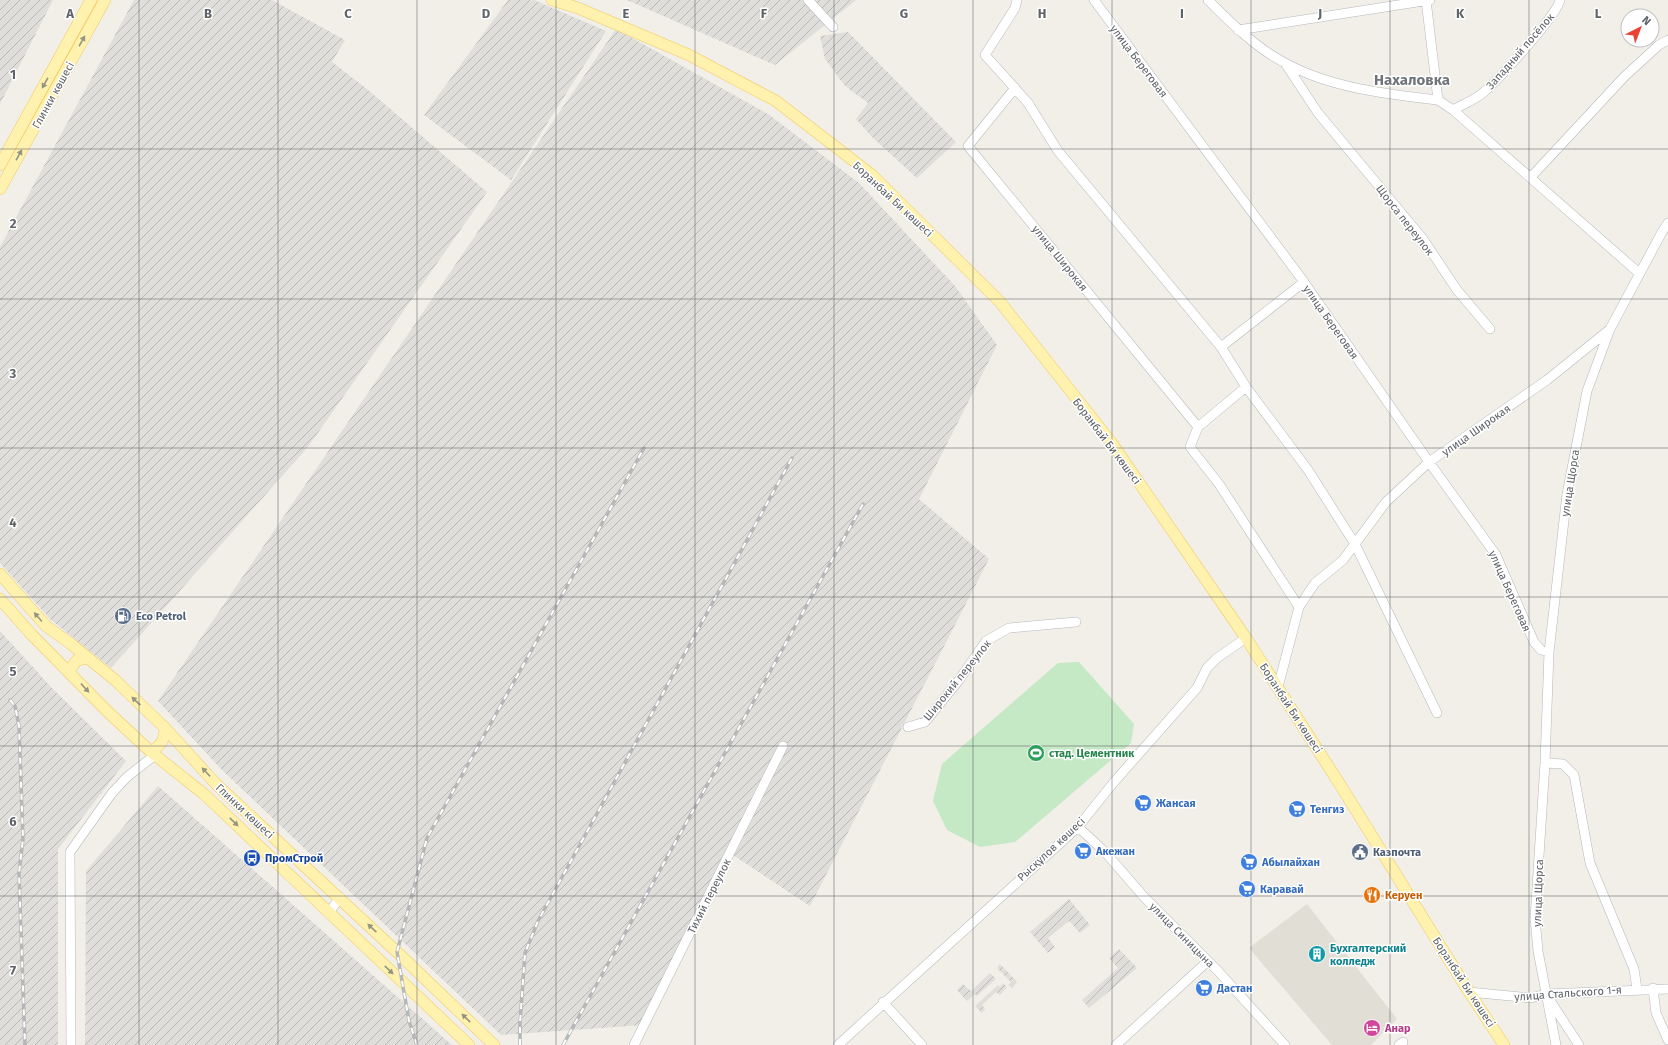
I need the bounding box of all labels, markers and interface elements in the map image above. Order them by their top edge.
text: A [65,6,74,21]
text: B [204,6,212,21]
text: C [344,6,352,21]
text: D [482,6,491,21]
text: E [623,6,630,21]
text: F [761,6,768,21]
text: G [900,6,908,21]
text: H [1038,6,1046,21]
text: I [1180,6,1184,21]
text: J [1317,6,1322,21]
text: K [1456,6,1465,21]
text: L [1595,6,1602,21]
north arrow [1620,8,1660,48]
street label: Западный посёлок [1484,10,1557,92]
text: N [1639,14,1653,28]
street label: улица Береговая [1107,22,1170,100]
one-way arrow [79,36,86,47]
street label: Глинки көшесі [30,60,77,131]
text: 1 [10,67,16,82]
district label: Нахаловка [1374,71,1450,89]
one-way arrow [41,77,48,89]
one-way arrow [16,149,22,161]
street label: Боранбай Би көшесі [850,159,935,240]
street label: Щорса переулок [1373,182,1436,258]
text: 2 [10,216,17,231]
street label: улица Широкая [1029,223,1090,294]
street label: улица Береговая [1300,283,1361,362]
text: 3 [9,366,17,381]
street label: Боранбай Би көшесі [1070,396,1143,487]
street label: улица Широкая [1439,402,1513,459]
street label: улица Щорса [1559,449,1582,518]
text: 4 [9,515,17,530]
street label: улица Береговая [1486,549,1533,634]
fuel station icon: Eco Petrol [113,606,133,626]
place label: Eco Petrol [136,610,187,623]
one-way arrow [33,611,42,622]
street label: Широкий переулок [921,637,994,723]
street label: Боранбай Би көшесі [1257,661,1324,756]
text: 5 [10,664,17,679]
one-way arrow [80,683,90,693]
one-way arrow [131,696,141,706]
sports icon: стад. Цементник [1026,743,1046,763]
place label: стад. Цементник [1049,747,1135,760]
one-way arrow [201,767,210,777]
street label: Глинки көшесі [213,781,276,841]
supermarket icon: Жансая [1133,793,1153,813]
place label: Жансая [1155,797,1196,810]
supermarket icon: Тенгиз [1287,799,1307,819]
place label: Тенгиз [1310,803,1345,816]
text: 6 [9,814,17,829]
street label: Рысқұлов көшесі [1015,815,1088,884]
one-way arrow [229,818,239,827]
supermarket icon: Акежан [1073,841,1093,861]
public building icon: Казпочта [1350,842,1370,862]
place label: Акежан [1095,845,1135,858]
place label: Казпочта [1373,846,1421,859]
bus stop icon: ПромСтрой [242,848,262,868]
place label: ПромСтрой [265,852,323,865]
supermarket icon: Абылайхан [1239,852,1259,872]
street label: Тихий переулок [685,856,734,936]
place label: Абылайхан [1261,856,1320,869]
street label: улица Щорса [1531,859,1546,927]
supermarket icon: Каравай [1237,879,1257,899]
place label: Каравай [1260,883,1304,896]
restaurant icon: Керуен [1362,885,1382,905]
place label: Керуен [1385,889,1422,902]
street label: улица Синицына [1147,900,1217,970]
one-way arrow [367,923,377,933]
street label: Боранбай Би көшесі [1430,935,1497,1030]
place label: Бухгалтерский колледж [1330,942,1406,968]
building icon: Бухгалтерский колледж [1307,944,1327,964]
text: 7 [10,963,16,978]
one-way arrow [384,965,394,975]
supermarket icon: Дастан [1194,978,1214,998]
place label: Дастан [1216,982,1252,995]
street label: улица Стальского 1-я [1514,983,1622,1004]
one-way arrow [461,1013,471,1023]
hotel icon: Анар [1362,1018,1382,1038]
place label: Анар [1384,1022,1411,1035]

